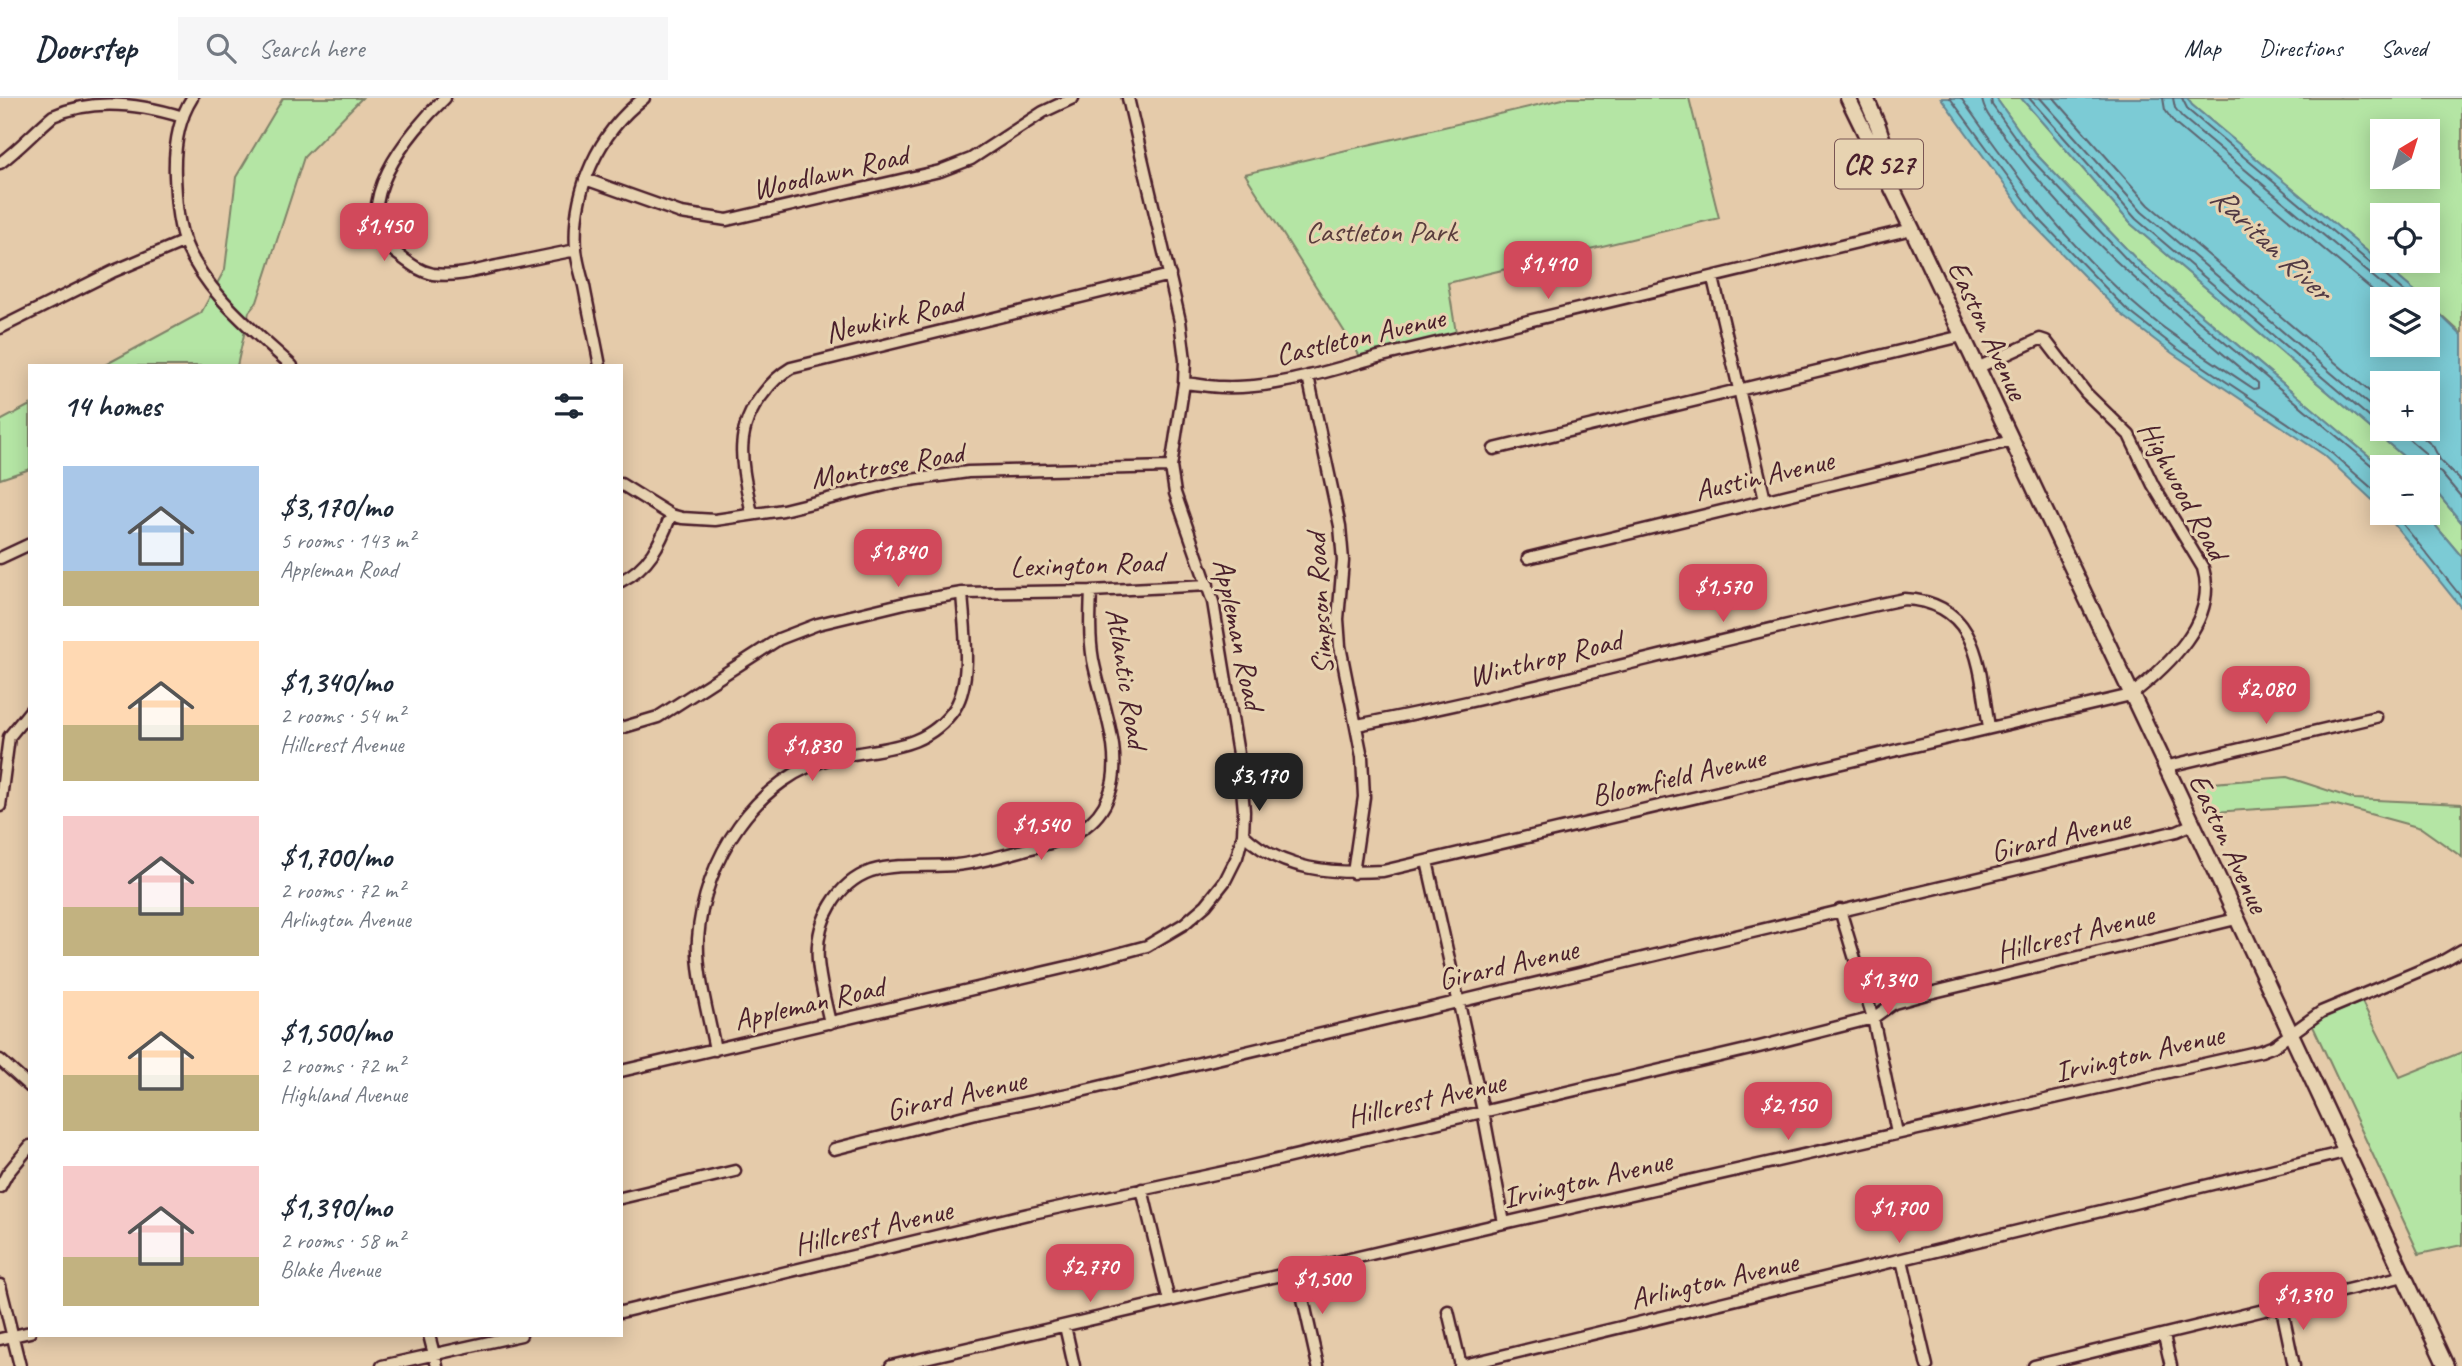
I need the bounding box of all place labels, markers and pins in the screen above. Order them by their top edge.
pin: $1,450 [327,204,441,263]
pin: $1,410 [1491,242,1605,301]
pin: $1,840 [841,530,955,589]
pin: $1,570 [1666,564,1780,624]
pin: $2,080 [2209,666,2323,726]
pin: $1,830 [755,724,869,783]
pin: $3,170 [1202,754,1316,813]
pin: $1,540 [984,802,1098,862]
pin: $1,340 [1831,958,1945,1017]
pin: $2,150 [1731,1082,1845,1142]
pin: $1,700 [1842,1186,1956,1245]
pin: $2,770 [1033,1244,1147,1304]
pin: $1,500 [1265,1256,1379,1316]
pin: $1,390 [2246,1272,2360,1332]

